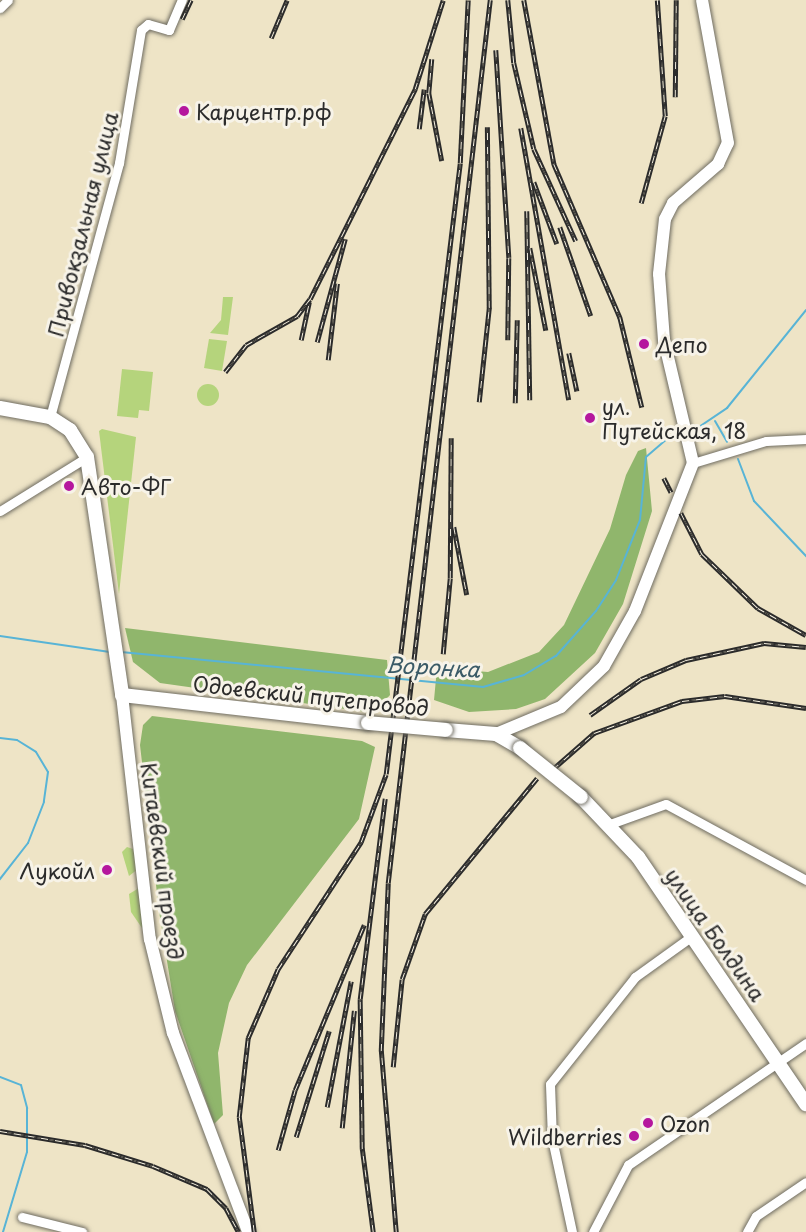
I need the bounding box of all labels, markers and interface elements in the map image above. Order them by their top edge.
place label: Карцентр.рф [196,98,332,124]
marker: Карцентр.рф [177,104,191,118]
street label: Привокзальная улица [42,108,122,340]
place label: Депо [656,331,708,357]
marker: Депо [637,337,651,351]
place label: ул. Путейская, 18 [602,393,746,443]
marker: ул. Путейская, 18 [583,411,597,425]
place label: Авто-ФГ [81,473,171,499]
marker: Авто-ФГ [62,479,76,493]
water label: Воронка [385,650,481,682]
street label: Одоевский путепровод [192,670,430,720]
street label: Китаевский проезд [137,761,189,961]
place label: Лукойл [19,857,95,883]
street label: улица Болдина [660,862,772,1006]
marker: Лукойл [100,863,114,877]
place label: Ozon [660,1110,710,1136]
marker: Ozon [641,1116,655,1130]
place label: Wildberries [508,1123,622,1149]
marker: Wildberries [627,1129,641,1143]

